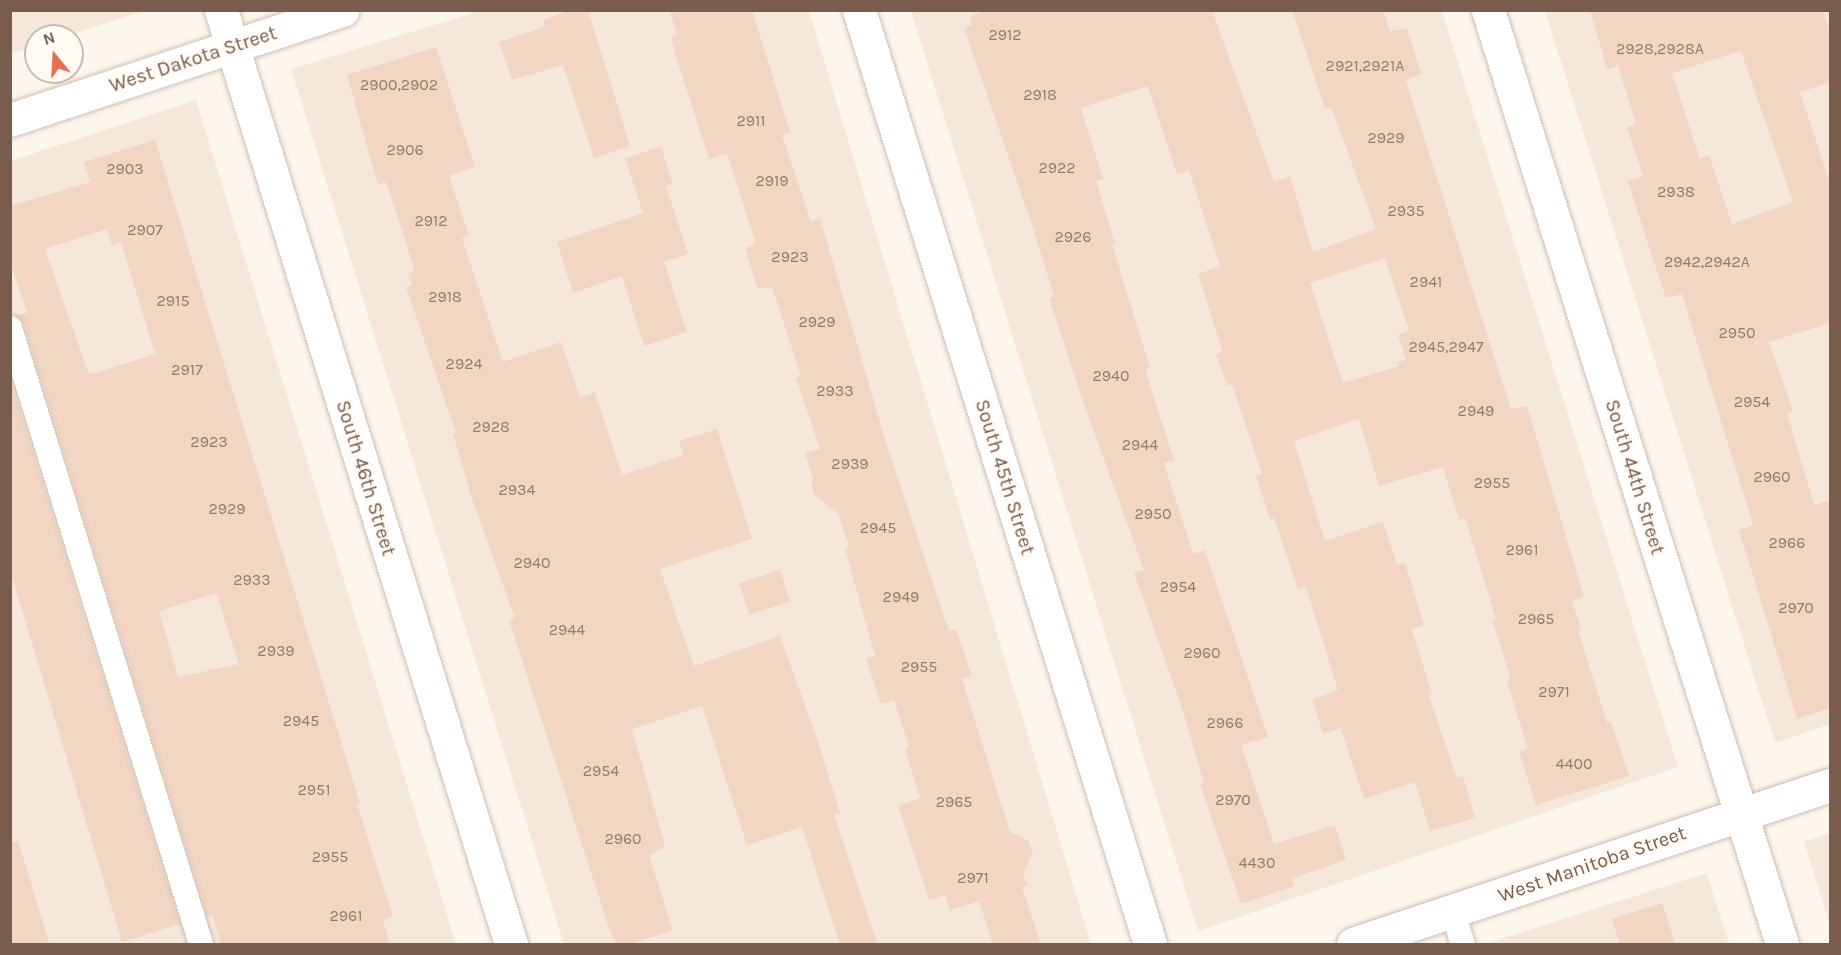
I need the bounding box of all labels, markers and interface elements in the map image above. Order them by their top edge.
street label: West Dakota Street [106,21,280,97]
north arrow [24,24,84,84]
house number: 2912 [988,25,1022,45]
text: N [40,28,57,49]
house number: 2928,2928A [1616,39,1704,59]
house number: 2921,2921A [1326,56,1404,76]
house number: 2900,2902 [360,75,438,95]
house number: 2918 [1023,85,1057,105]
house number: 2911 [736,111,766,131]
house number: 2929 [1367,128,1405,148]
house number: 2906 [386,140,424,160]
house number: 2922 [1038,158,1076,178]
house number: 2903 [106,159,144,179]
house number: 2919 [755,171,789,191]
house number: 2938 [1657,182,1695,202]
house number: 2935 [1387,201,1425,221]
house number: 2912 [414,211,448,231]
house number: 2907 [127,220,163,240]
house number: 2926 [1055,227,1091,247]
house number: 2923 [771,247,809,267]
house number: 2942,2942A [1664,252,1750,272]
house number: 2941 [1410,272,1442,292]
house number: 2918 [428,287,462,307]
house number: 2915 [157,291,189,311]
house number: 2929 [798,312,836,332]
house number: 2950 [1718,323,1756,343]
house number: 2945,2947 [1409,337,1483,357]
house number: 2924 [446,354,482,374]
house number: 2917 [171,360,203,380]
house number: 2940 [1093,366,1129,386]
house number: 2933 [816,381,854,401]
house number: 2954 [1734,392,1770,412]
street label: South 45th Street [970,396,1040,558]
street label: South 44th Street [1600,396,1670,558]
street label: South 46th Street [331,397,401,559]
house number: 2949 [1458,401,1494,421]
house number: 2928 [472,417,510,437]
house number: 2923 [190,432,228,452]
house number: 2944 [1122,435,1158,455]
house number: 2939 [831,454,869,474]
house number: 2960 [1753,467,1791,487]
house number: 2955 [1474,473,1510,493]
house number: 2934 [499,480,535,500]
house number: 2929 [208,499,246,519]
house number: 2950 [1134,504,1172,524]
house number: 2945 [860,518,896,538]
house number: 2966 [1769,533,1805,553]
house number: 2961 [1506,540,1538,560]
house number: 2940 [514,553,550,573]
house number: 2933 [233,570,271,590]
house number: 2954 [1160,577,1196,597]
house number: 2949 [883,587,919,607]
house number: 2970 [1778,598,1814,618]
house number: 2965 [1518,609,1554,629]
house number: 2944 [549,620,585,640]
house number: 2939 [257,641,295,661]
house number: 2960 [1183,643,1221,663]
house number: 2955 [901,657,937,677]
house number: 2971 [1538,682,1570,702]
house number: 2945 [283,711,319,731]
house number: 2966 [1207,713,1243,733]
house number: 4400 [1556,754,1592,774]
house number: 2954 [583,761,619,781]
house number: 2951 [298,780,330,800]
house number: 2970 [1215,790,1251,810]
house number: 2965 [936,792,972,812]
street label: West Manitoba Street [1495,821,1689,907]
house number: 2960 [604,829,642,849]
house number: 2955 [312,847,348,867]
house number: 4430 [1239,853,1275,873]
house number: 2971 [957,868,989,888]
house number: 2961 [330,906,362,926]

